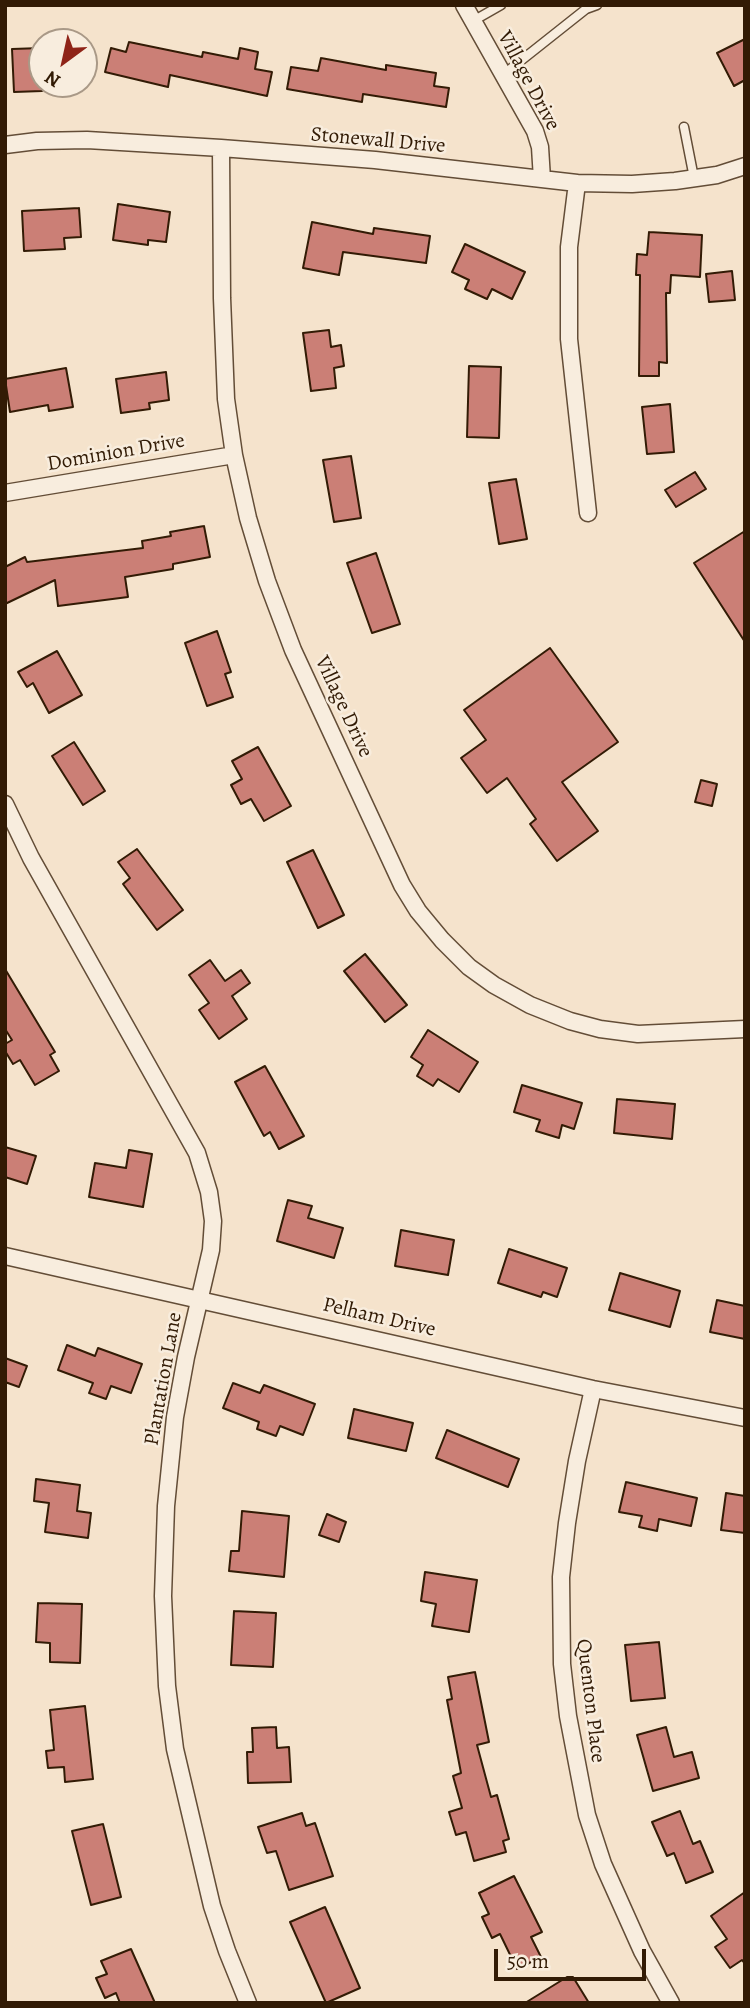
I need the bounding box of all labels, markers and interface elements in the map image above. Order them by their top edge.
street label: Village Drive [491,27,565,135]
north arrow [28,28,98,98]
text: N [40,64,66,94]
street label: Stonewall Drive [310,123,446,159]
street label: Dominion Drive [45,428,187,478]
street label: Village Drive [309,652,377,762]
street label: Pelham Drive [320,1293,438,1343]
street label: Plantation Lane [140,1310,188,1448]
street label: Quenton Place [570,1638,610,1764]
scale bar [498,1934,650,1978]
text: 50 m [507,1947,549,1975]

